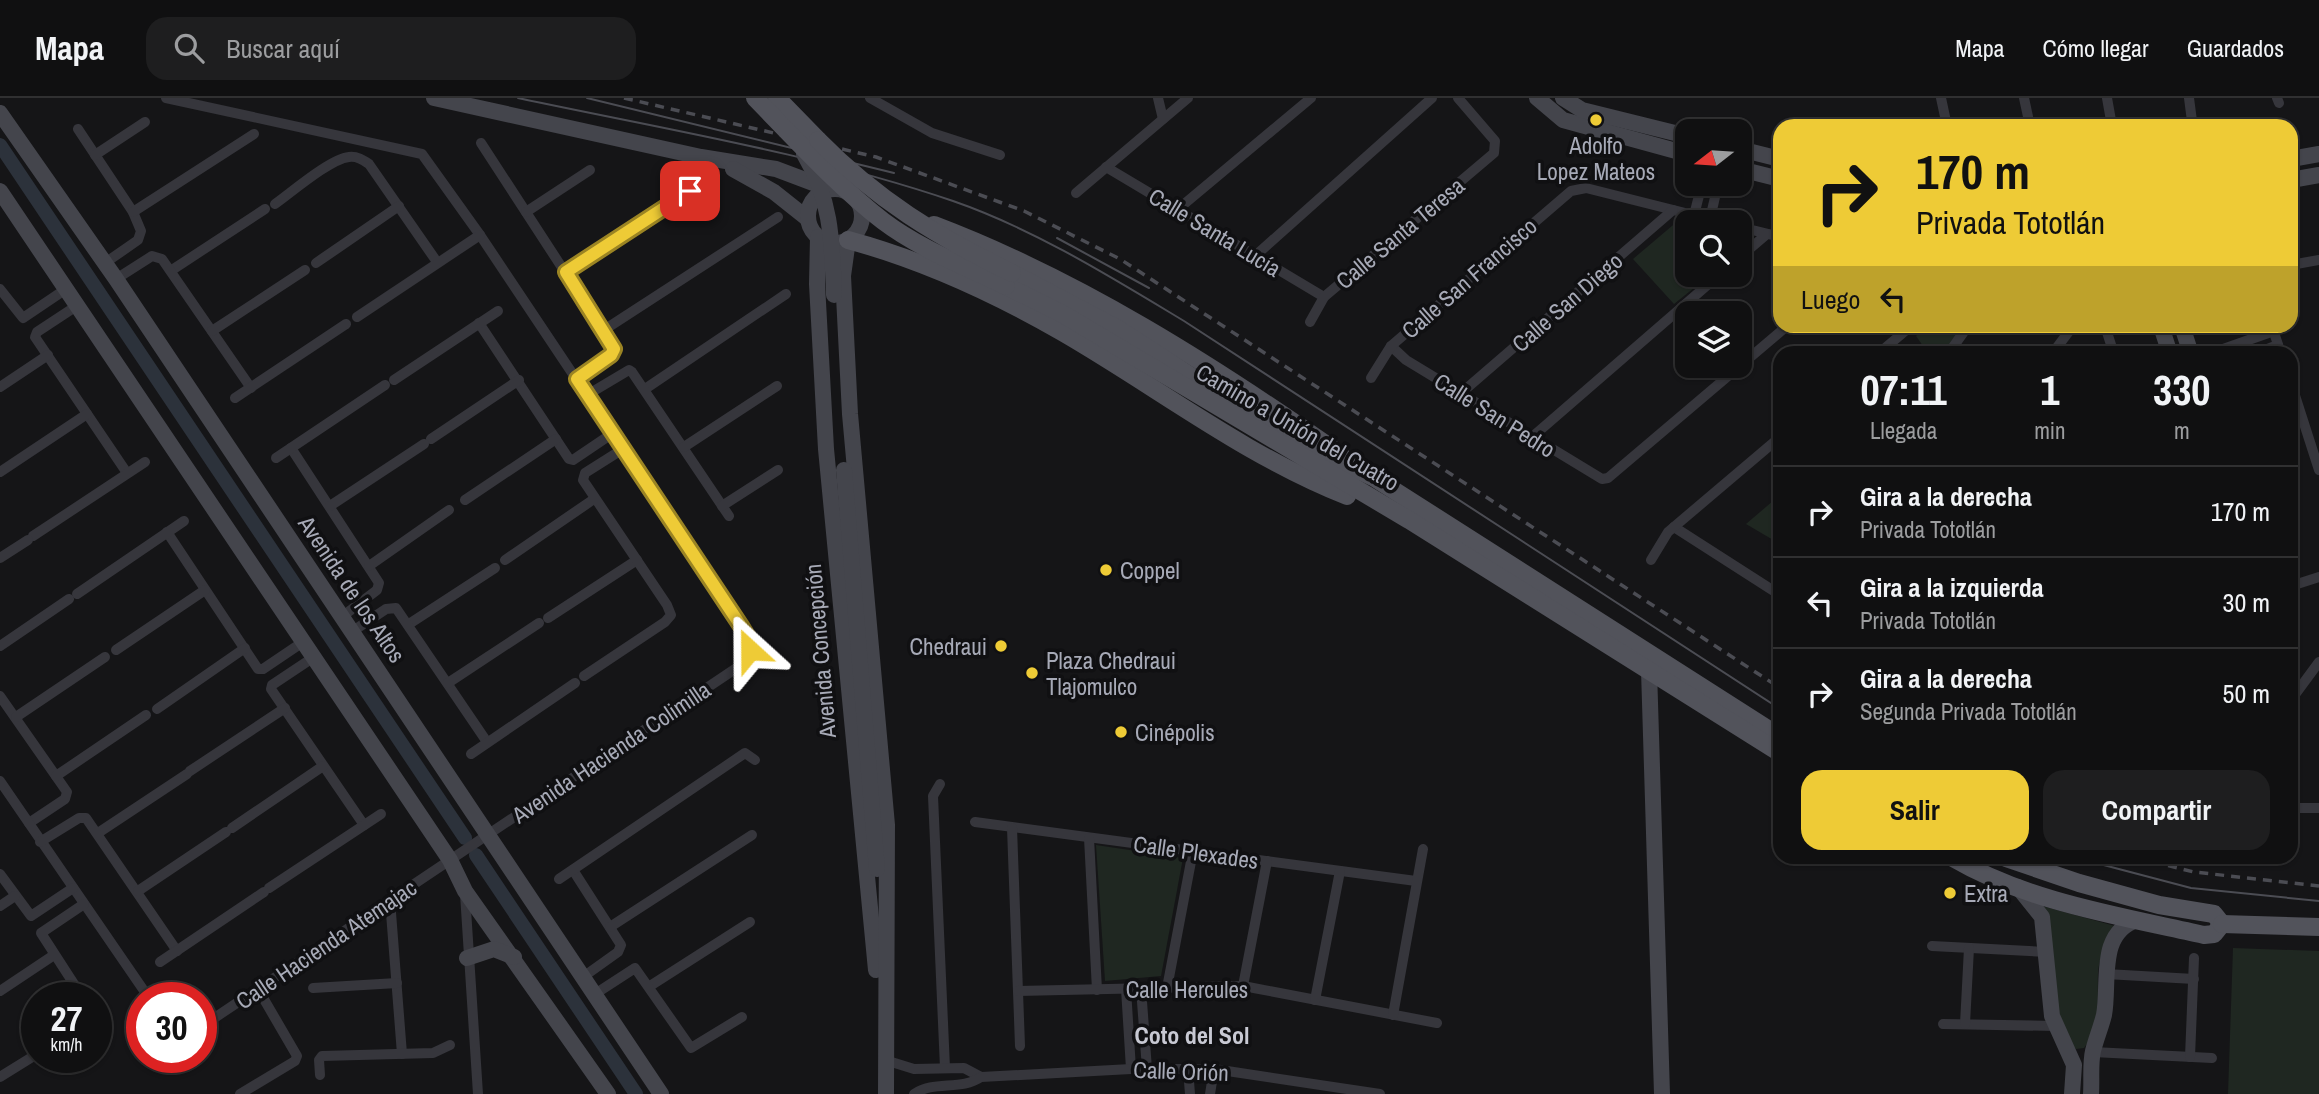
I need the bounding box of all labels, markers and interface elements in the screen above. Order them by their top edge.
search box [146,17,636,80]
text: Mapa [35,26,104,70]
icon: search [170,29,208,67]
text: Buscar aquí [226,31,340,66]
text: Mapa [1955,32,2005,64]
text: Cómo llegar [2043,32,2149,64]
text: Guardados [2187,32,2284,64]
marker: Adolfo Lopez Mateos [1588,112,1604,128]
north arrow [1675,119,1752,196]
map controls [1675,119,1752,378]
place label: Adolfo Lopez Mateos [1537,130,1655,187]
text: 170 m [1916,138,2030,204]
icon: right [1801,147,1892,238]
pin [660,161,720,221]
street label: Calle Santa Teresa [1329,170,1471,296]
icon: arrive [671,172,709,210]
street label: Calle Santa Lucía [1143,180,1287,284]
text: Privada Tototlán [1916,201,2105,244]
button: search [1675,210,1752,287]
street label: Calle San Francisco [1395,211,1543,345]
street label: Calle San Diego [1505,245,1629,359]
icon: left [1874,280,1912,318]
text: Luego [1801,282,1860,317]
button: layers [1675,301,1752,378]
street label: Camino a Unión del Cuatro [1191,356,1405,498]
text: 07:11 [1860,362,1947,418]
text: 1 [2040,362,2059,418]
text: 330 [2153,362,2211,418]
street label: Calle San Pedro [1429,365,1561,465]
text: Llegada [1870,415,1937,446]
text: min [2034,415,2066,446]
text: m [2174,415,2190,446]
text: Gira a la derecha [1860,479,2032,514]
icon: right [1801,493,1839,531]
text: 170 m [2211,494,2270,529]
street label: Avenida de los Altos [291,509,413,668]
text: Privada Tototlán [1860,514,1996,545]
place label: Coppel [1120,555,1180,586]
marker: Coppel [1098,562,1114,578]
street label: Avenida Concepción [797,563,843,740]
text: Gira a la izquierda [1860,570,2044,605]
icon: left [1801,584,1839,622]
text: 30 m [2223,585,2270,620]
text: Privada Tototlán [1860,605,1996,636]
position arrow [713,613,787,687]
place label: Chedraui [909,631,987,662]
marker: Chedraui [993,638,1009,654]
place label: Plaza Chedraui Tlajomulco [1046,645,1176,702]
text: Gira a la derecha [1860,661,2032,696]
marker: Plaza Chedraui Tlajomulco [1024,665,1040,681]
street label: Avenida Hacienda Colimilla [505,674,717,831]
icon: right [1801,675,1839,713]
text: 50 m [2223,676,2270,711]
text: Segunda Privada Tototlán [1860,696,2077,727]
place label: Cinépolis [1135,717,1215,748]
marker: Cinépolis [1113,724,1129,740]
button: Salir [1801,770,2029,850]
button: Compartir [2043,770,2270,850]
street label: Calle Plexades [1132,828,1260,876]
street label: Calle Hacienda Atemajac [230,872,422,1016]
place label: Extra [1964,878,2009,909]
marker: Extra [1942,885,1958,901]
street label: Calle Hercules [1126,974,1248,1005]
speed limit sign: 30 [126,982,217,1073]
text: 27 [51,995,82,1042]
district label: Coto del Sol [1135,1019,1249,1051]
text: km/h [51,1032,83,1057]
street label: Calle Orión [1133,1054,1229,1088]

